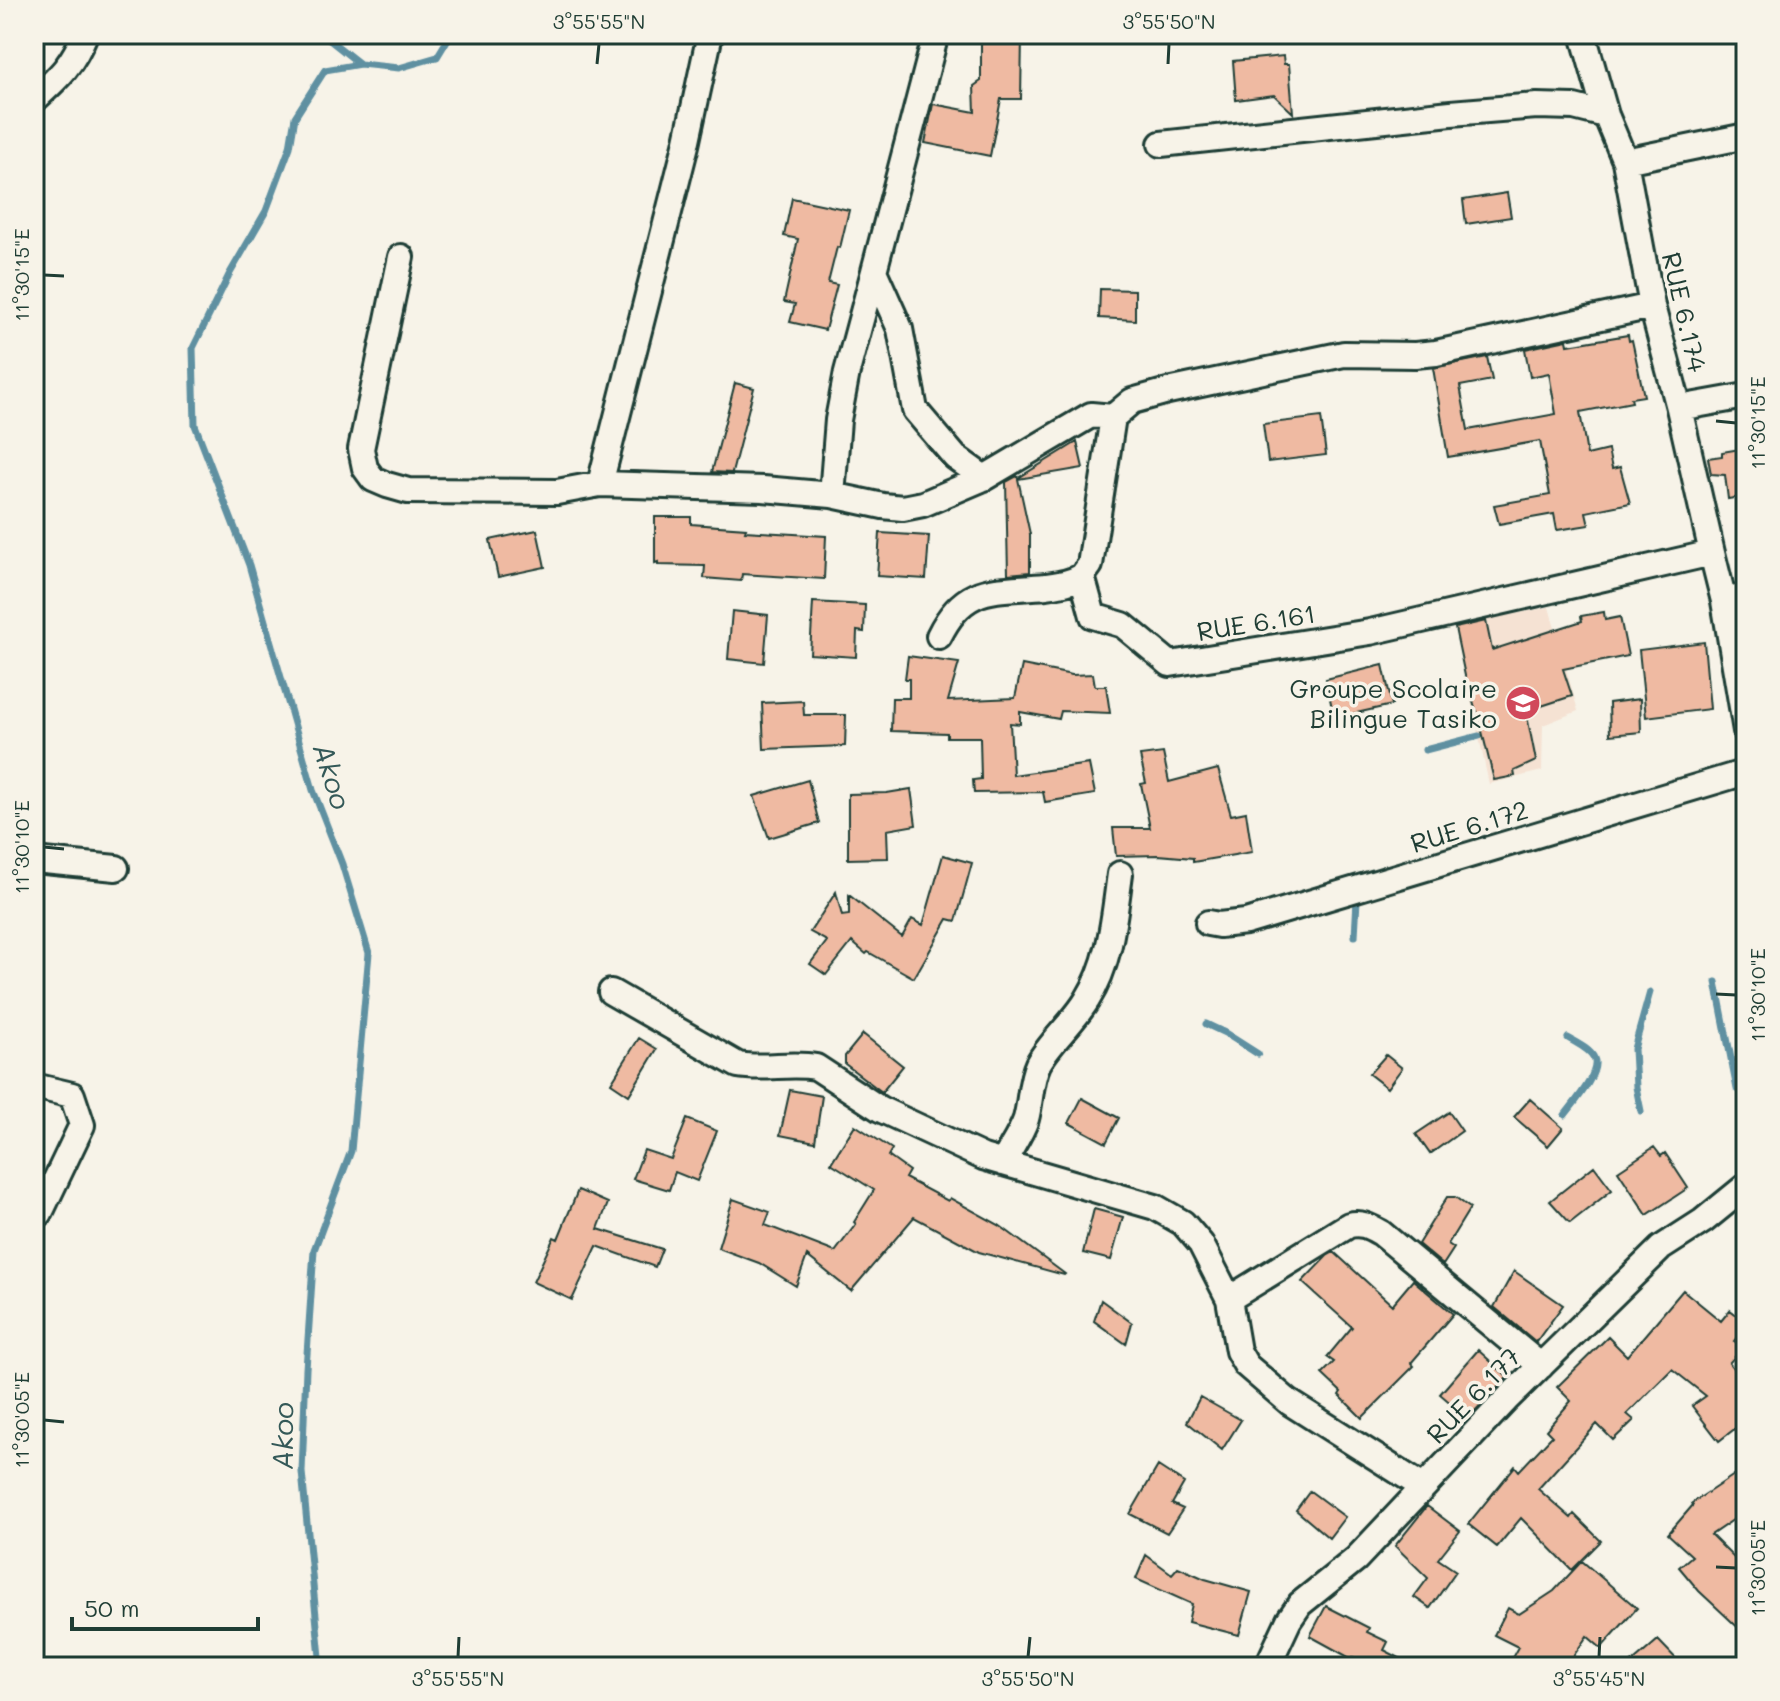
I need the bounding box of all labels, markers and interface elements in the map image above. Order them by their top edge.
text: 3°55'55"N [553,8,645,34]
text: 3°55'50"N [1123,8,1215,34]
text: 11°30'15"E [8,228,34,322]
street label: RUE 6.174 [1655,249,1715,375]
text: 11°30'15"E [1744,376,1770,470]
street label: RUE 6.161 [1194,596,1318,648]
place label: Groupe Scolaire Bilingue Tasiko [1289,671,1497,735]
school or university icon: Groupe Scolaire Bilingue Tasiko [1504,684,1542,722]
water label: Akoo [306,738,360,814]
street label: RUE 6.172 [1406,792,1532,860]
text: 11°30'10"E [8,800,34,894]
text: 11°30'10"E [1744,948,1770,1042]
street label: RUE 6.177 [1419,1340,1527,1450]
text: 11°30'05"E [8,1372,34,1468]
water label: Akoo [263,1402,301,1470]
text: 11°30'05"E [1744,1520,1770,1616]
scale bar [72,1581,258,1631]
text: 50 m [84,1592,140,1623]
text: 3°55'55"N [412,1665,504,1691]
text: 3°55'50"N [982,1665,1074,1691]
text: 3°55'45"N [1553,1665,1645,1691]

